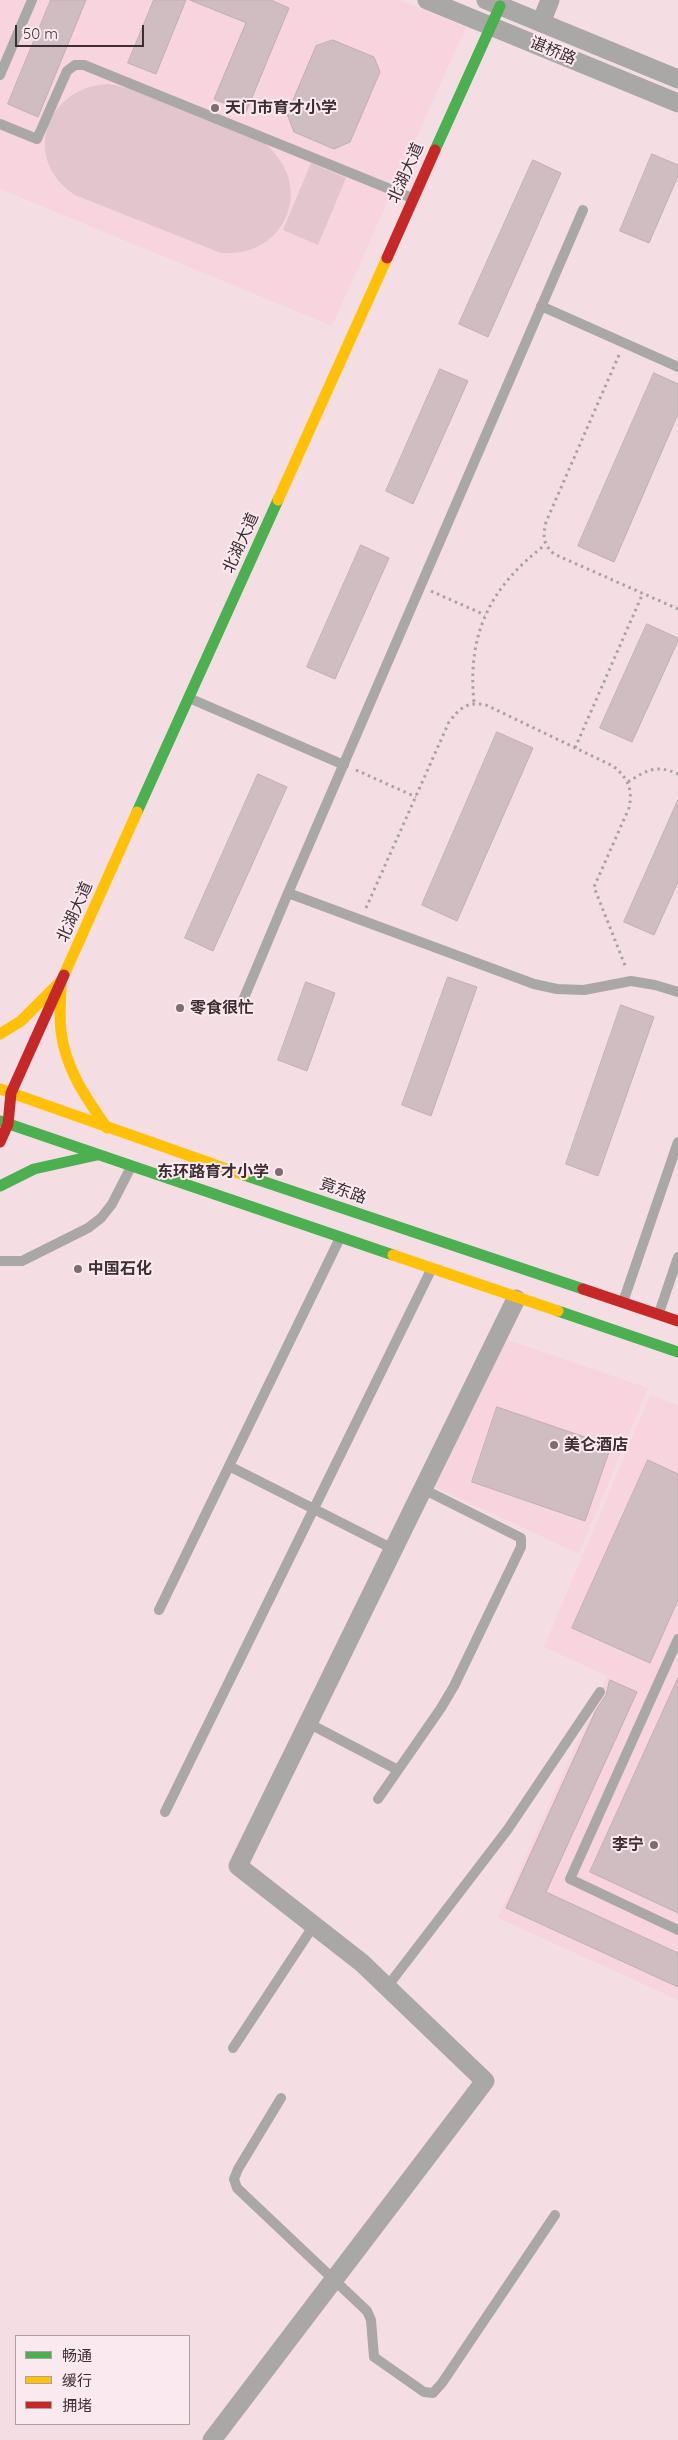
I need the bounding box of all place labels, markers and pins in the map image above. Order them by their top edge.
place label: 天门市育才小学 [225,98,337,118]
marker: 天门市育才小学 [209,102,221,114]
place label: 零食很忙 [190,998,254,1018]
marker: 零食很忙 [174,1002,186,1014]
place label: 东环路育才小学 [157,1162,269,1182]
marker: 东环路育才小学 [273,1166,285,1178]
place label: 中国石化 [88,1259,152,1279]
marker: 中国石化 [72,1263,84,1275]
place label: 美仑酒店 [564,1435,628,1455]
marker: 美仑酒店 [548,1439,560,1451]
place label: 李宁 [612,1835,644,1855]
marker: 李宁 [648,1839,660,1851]

